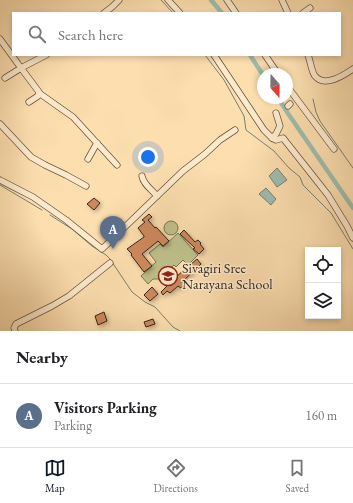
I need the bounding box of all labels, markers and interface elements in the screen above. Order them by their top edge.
search box [12,12,341,56]
icon: search [26,23,48,45]
text: Search here [58,25,123,44]
north arrow [257,68,293,104]
your location [138,147,158,167]
pin: A [100,216,126,249]
map controls [305,247,341,319]
button: locate [305,247,341,283]
place label: Sivagiri Sree Narayana School [182,259,273,293]
school or university icon: Sivagiri Sree Narayana School [157,265,179,287]
button: layers [305,283,341,319]
text: Nearby [16,346,68,368]
text: Visitors Parking [54,398,157,417]
text: A [24,407,34,424]
text: 160 m [306,407,337,424]
text: Parking [54,417,92,434]
tab: Map [44,457,66,495]
tab: Directions [154,457,198,495]
tab: Saved [286,457,309,495]

